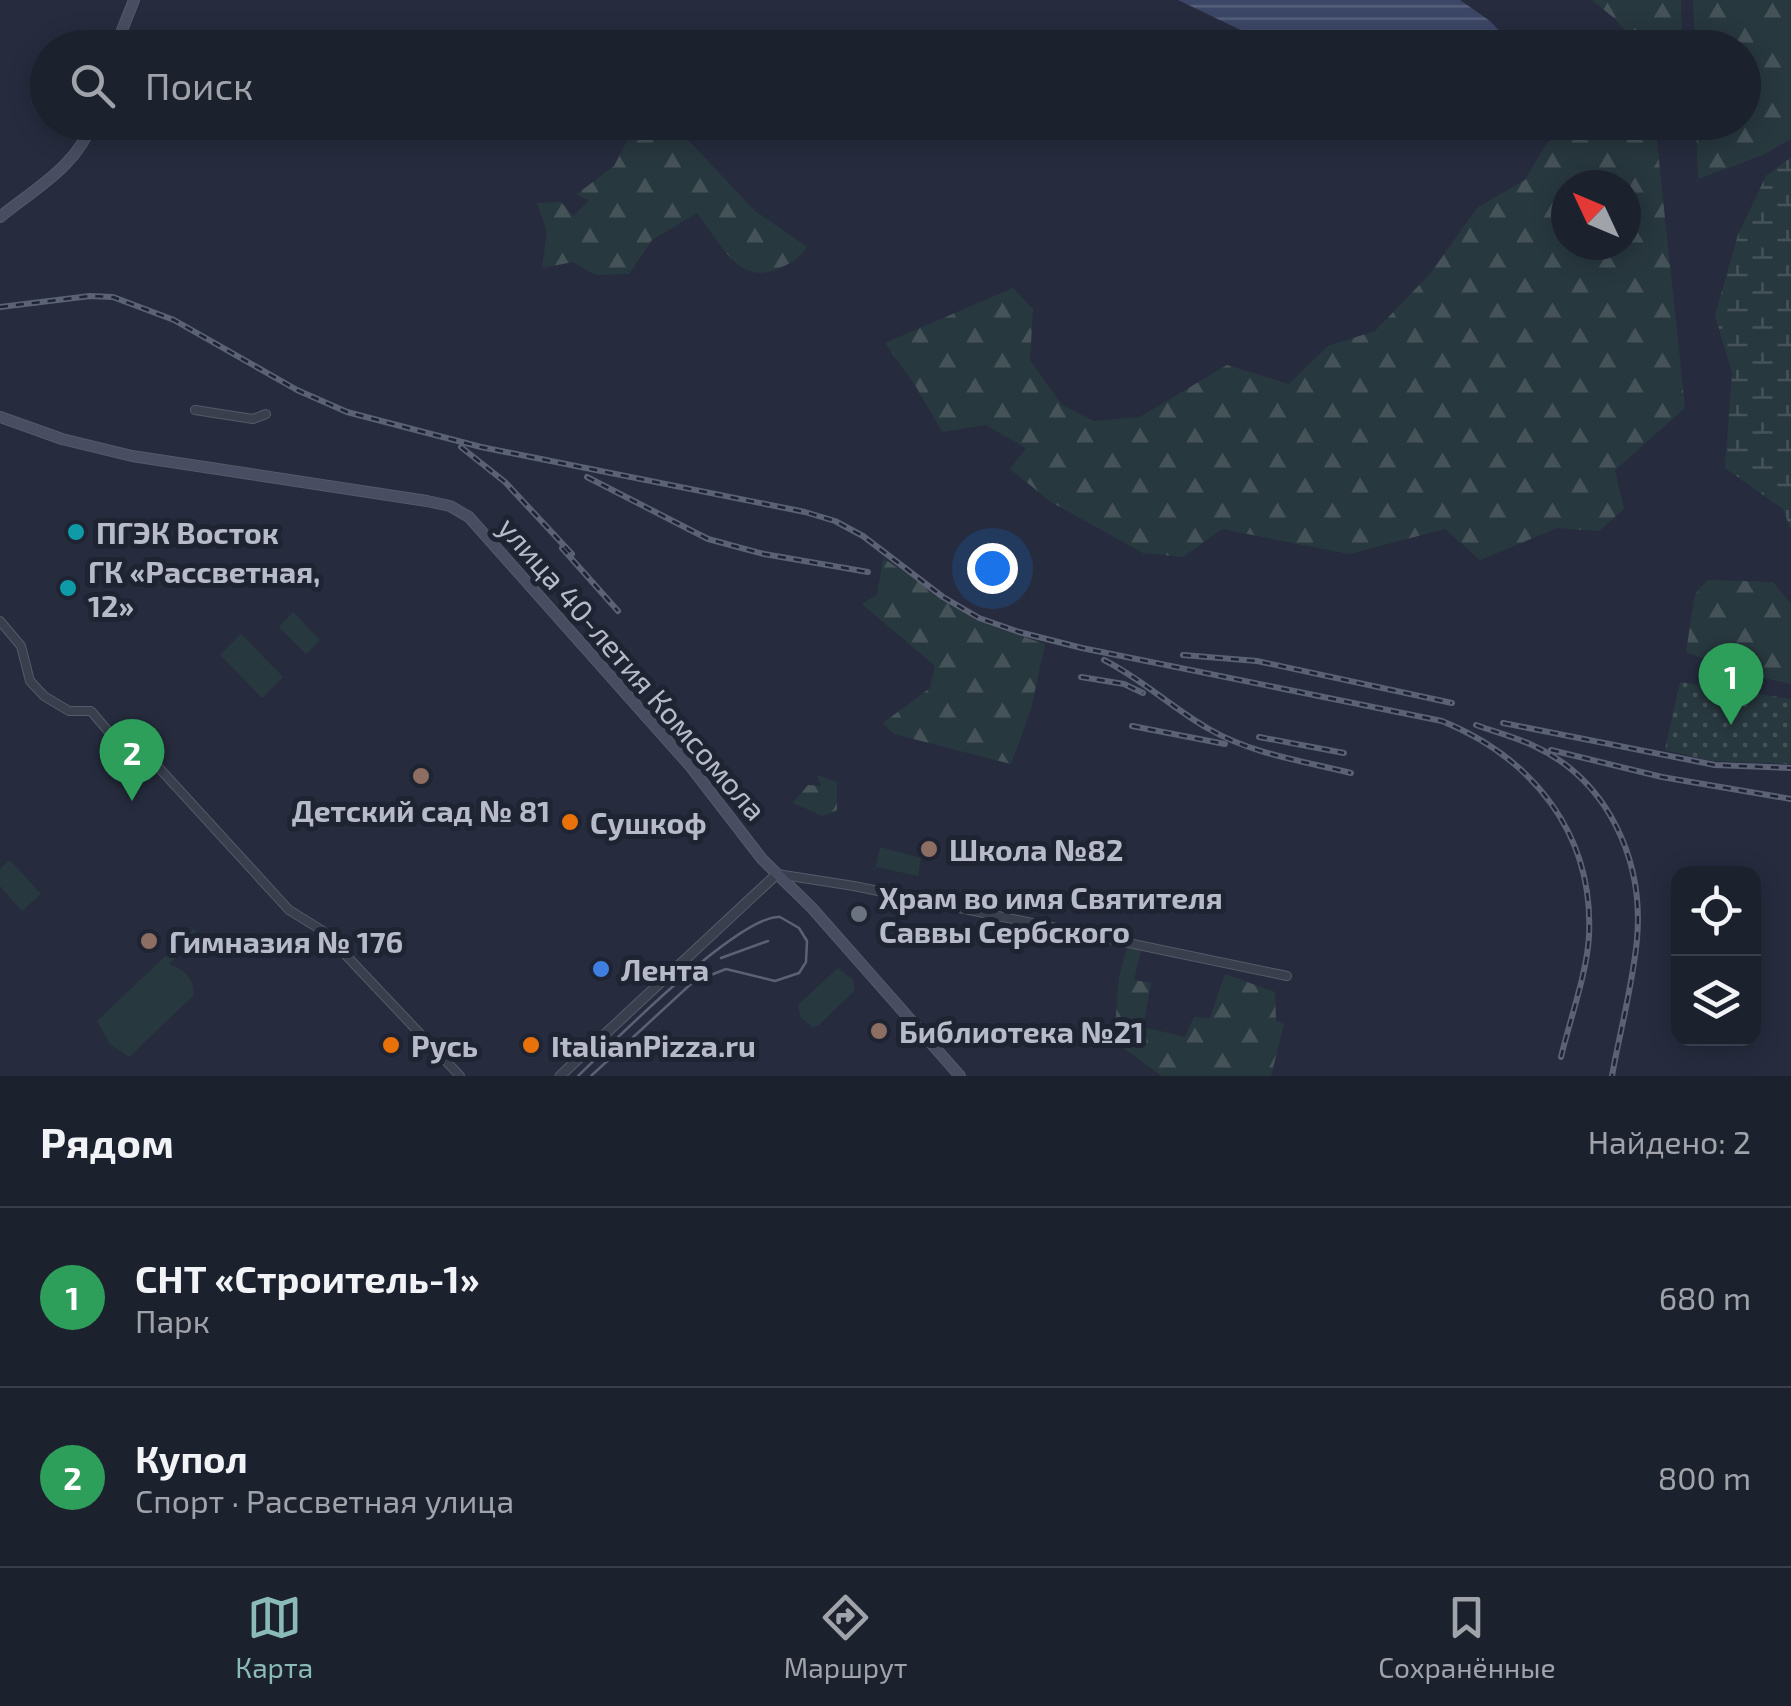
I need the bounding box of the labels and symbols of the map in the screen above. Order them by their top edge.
north arrow [1551,170,1641,260]
street label: улица 40-летия Комсомола [491,509,774,828]
place label: ПГЭК Восток [96,514,279,550]
marker: ПГЭК Восток [65,521,87,543]
your location [967,543,1018,594]
place label: ГК «Рассветная, 12» [88,553,320,623]
marker: ГК «Рассветная, 12» [57,577,79,599]
pin: 1 [1698,642,1764,725]
pin: 2 [100,718,164,801]
marker: Детский сад № 81 [410,765,432,787]
place label: Детский сад № 81 [292,792,550,828]
place label: Сушкоф [590,804,707,841]
marker: Сушкоф [559,811,581,833]
place label: Школа №82 [949,831,1123,867]
marker: Школа №82 [918,838,940,860]
place label: Храм во имя Святителя Саввы Сербского [879,879,1223,949]
marker: Храм во имя Святителя Саввы Сербского [848,903,870,925]
place label: Гимназия № 176 [169,923,403,959]
marker: Гимназия № 176 [138,930,160,952]
place label: Лента [621,951,709,987]
marker: Лента [590,958,612,980]
place label: Библиотека №21 [899,1013,1144,1049]
marker: Библиотека №21 [868,1020,890,1042]
place label: Русь [411,1027,478,1064]
place label: ItalianPizza.ru [551,1027,756,1063]
marker: Русь [380,1034,402,1056]
marker: ItalianPizza.ru [520,1034,542,1056]

